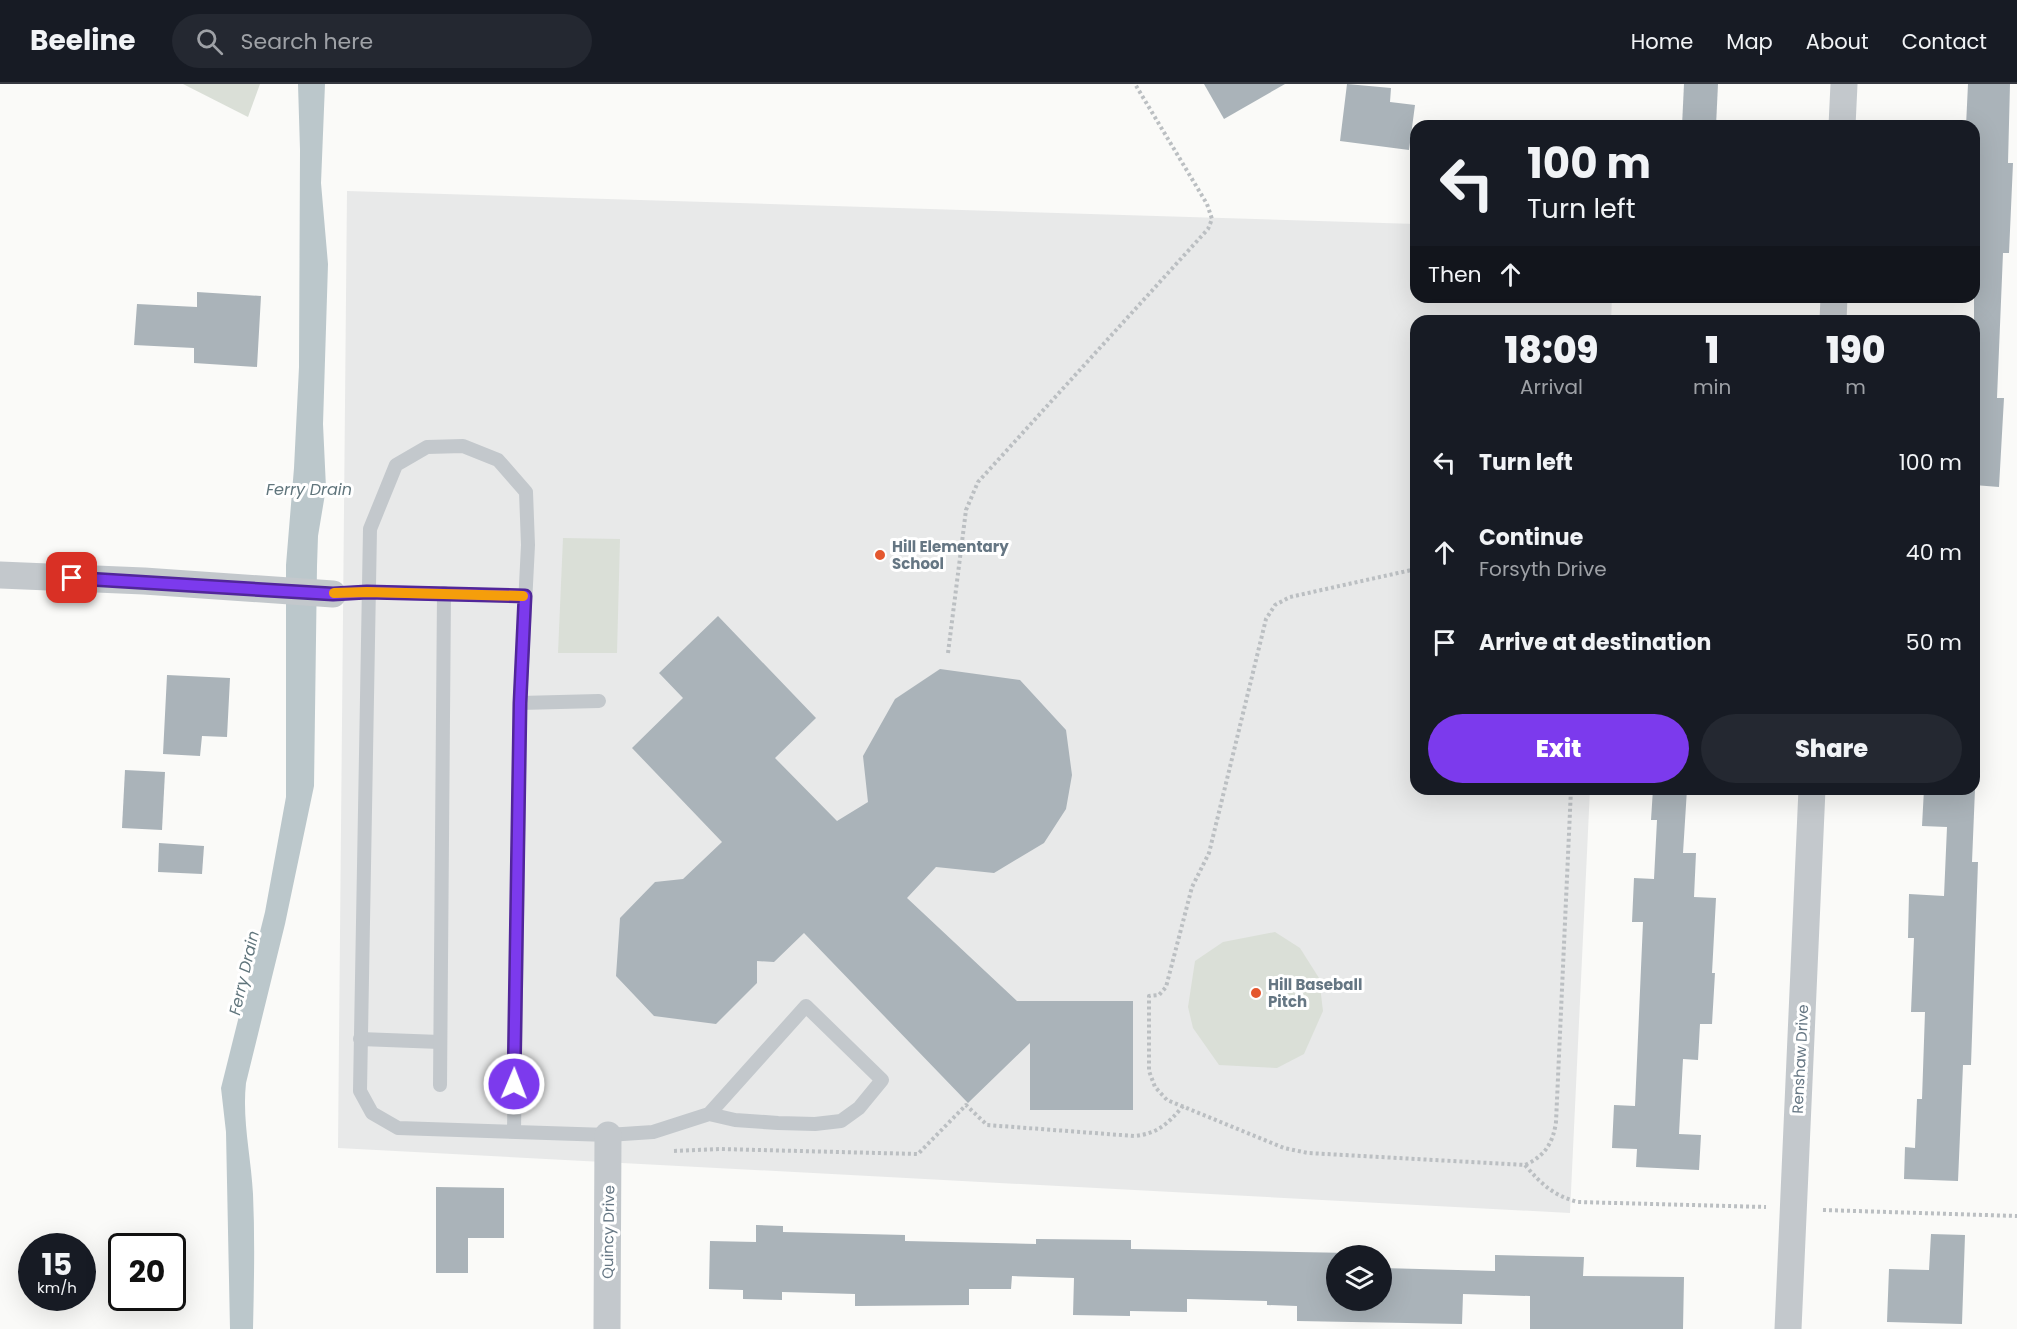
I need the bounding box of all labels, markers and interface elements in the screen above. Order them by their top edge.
search box [172,14,592,68]
text: Beeline [30,21,136,60]
icon: search [193,25,226,58]
text: Search here [241,26,373,57]
text: Home [1631,27,1693,56]
text: Map [1726,27,1773,56]
text: About [1806,27,1869,56]
text: Contact [1902,27,1987,56]
text: 100 m [1527,134,1651,193]
icon: left [1428,144,1506,222]
text: Turn left [1527,190,1636,227]
icon: ahead [1494,258,1527,291]
text: Then [1428,259,1482,290]
text: 18:09 [1505,325,1598,376]
text: 1 [1705,325,1719,376]
text: 190 [1826,325,1885,376]
text: Arrival [1520,373,1583,401]
text: min [1693,373,1731,401]
text: m [1845,373,1866,401]
icon: left [1428,446,1461,479]
text: Turn left [1479,447,1573,478]
text: 100 m [1899,447,1962,478]
water label: Ferry Drain [266,478,352,501]
text: Continue [1479,522,1583,553]
place label: Hill Elementary School [892,536,1009,574]
icon: ahead [1428,536,1461,569]
text: 40 m [1906,537,1962,568]
marker: Hill Elementary School [873,548,887,562]
pin [46,552,97,603]
text: Forsyth Drive [1479,555,1607,583]
icon: arrive [55,561,88,594]
icon: arrive [1428,626,1461,659]
text: Arrive at destination [1479,627,1711,658]
text: 50 m [1906,627,1962,658]
button: Exit [1428,714,1689,783]
button: Share [1701,714,1962,783]
water label: Ferry Drain [223,929,265,1017]
place label: Hill Baseball Pitch [1268,974,1362,1012]
marker: Hill Baseball Pitch [1249,986,1263,1000]
street label: Renshaw Drive [1787,1004,1813,1114]
position arrow [482,1052,546,1116]
street label: Quincy Drive [597,1185,619,1279]
speed limit sign: 20 [108,1233,186,1311]
text: 15 [42,1243,72,1286]
map controls [1326,1245,1392,1311]
button: layers [1326,1245,1392,1311]
text: km/h [37,1277,77,1298]

